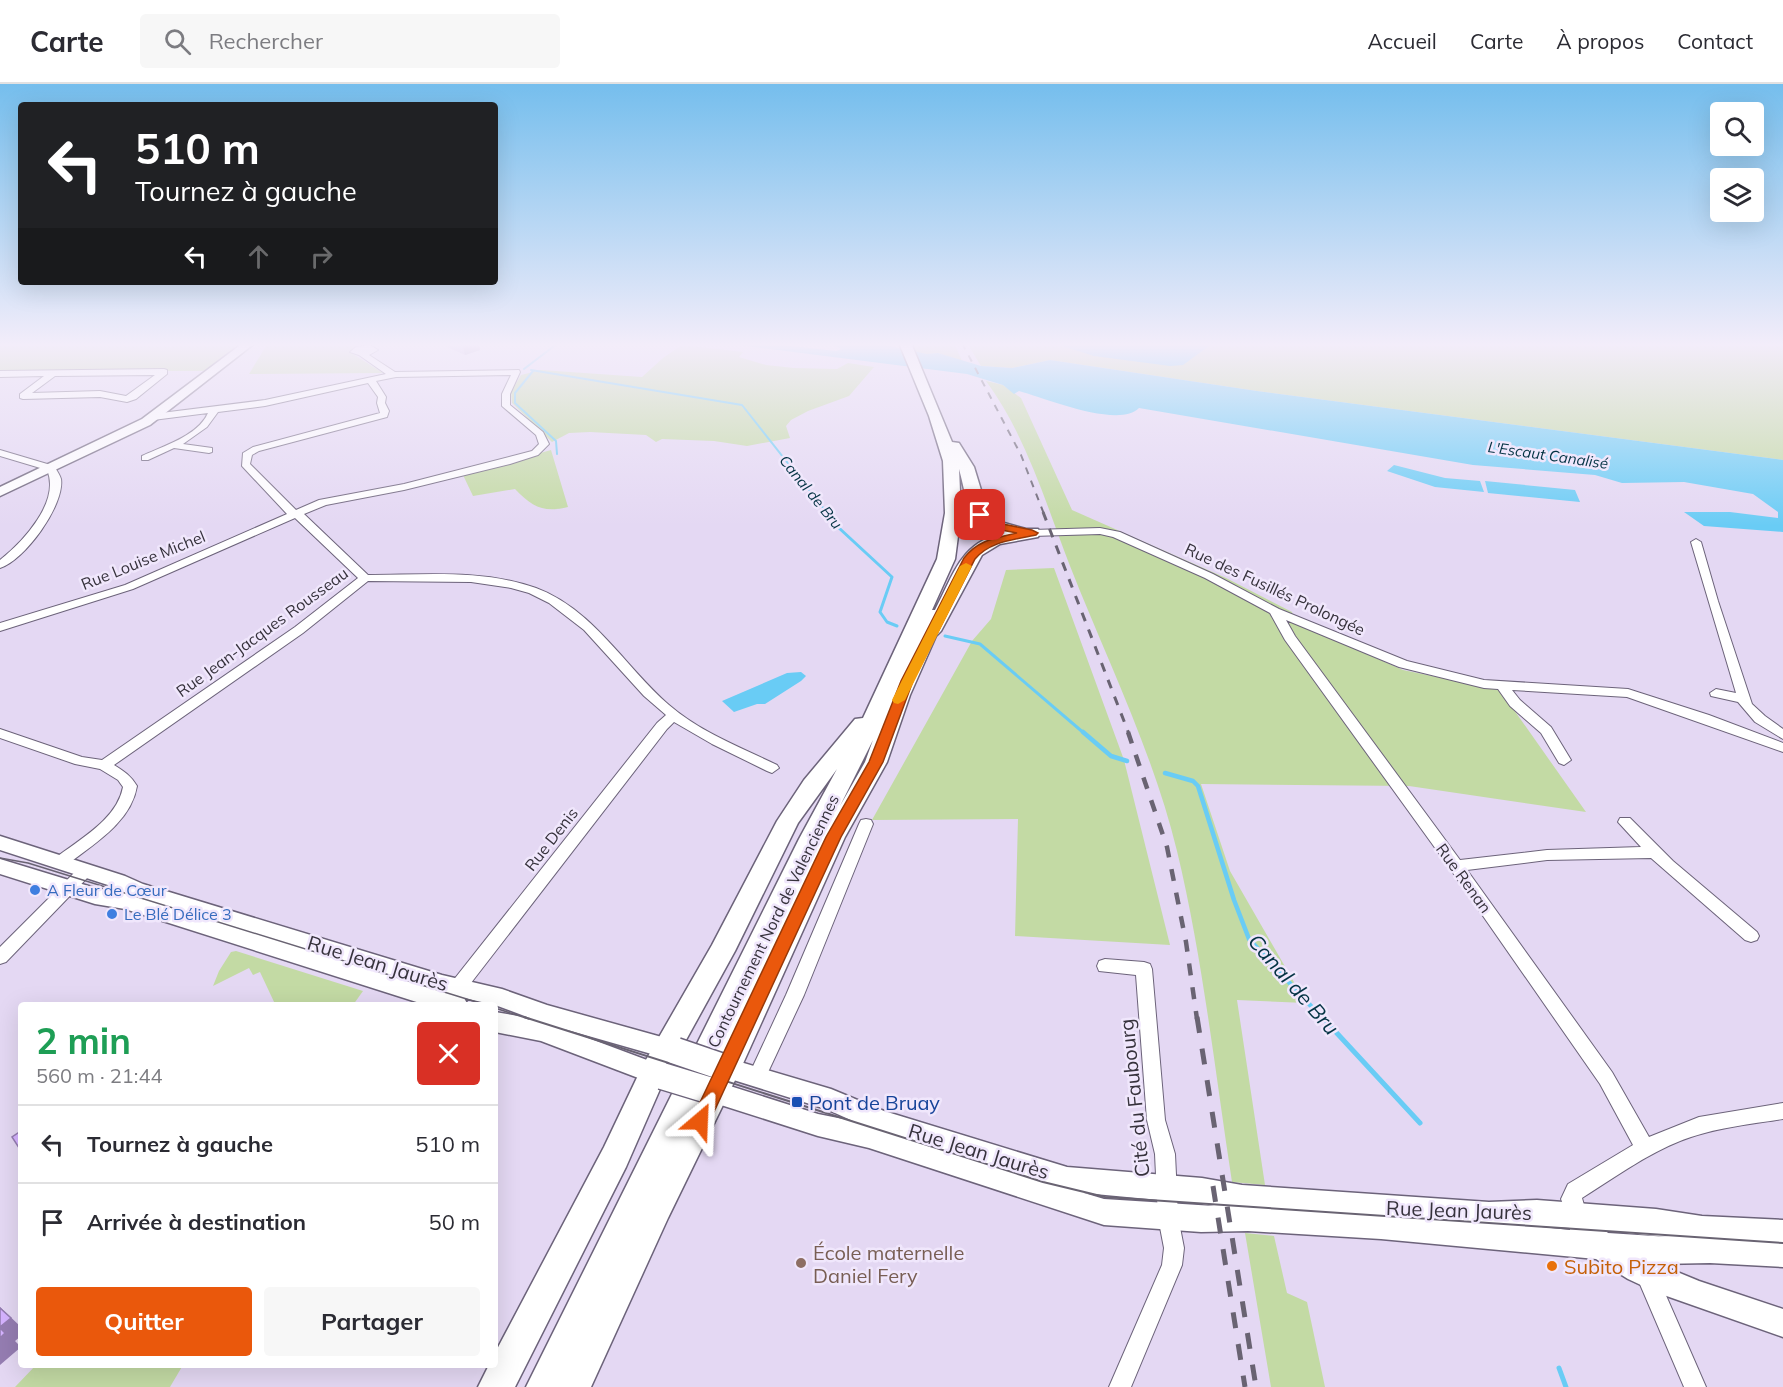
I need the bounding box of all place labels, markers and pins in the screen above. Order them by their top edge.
pin [954,489,1005,540]
place label: A Fleur de Cœur [47,880,167,900]
marker: A Fleur de Cœur [28,883,42,897]
place label: Le Blé Délice 3 [124,904,232,924]
marker: Le Blé Délice 3 [105,907,119,921]
place label: Pont de Bruay [809,1090,940,1115]
marker: Pont de Bruay [790,1095,804,1109]
place label: École maternelle Daniel Fery [813,1240,964,1288]
place label: Subito Pizza [1564,1254,1679,1279]
marker: École maternelle Daniel Fery [794,1256,808,1270]
marker: Subito Pizza [1545,1259,1559,1273]

